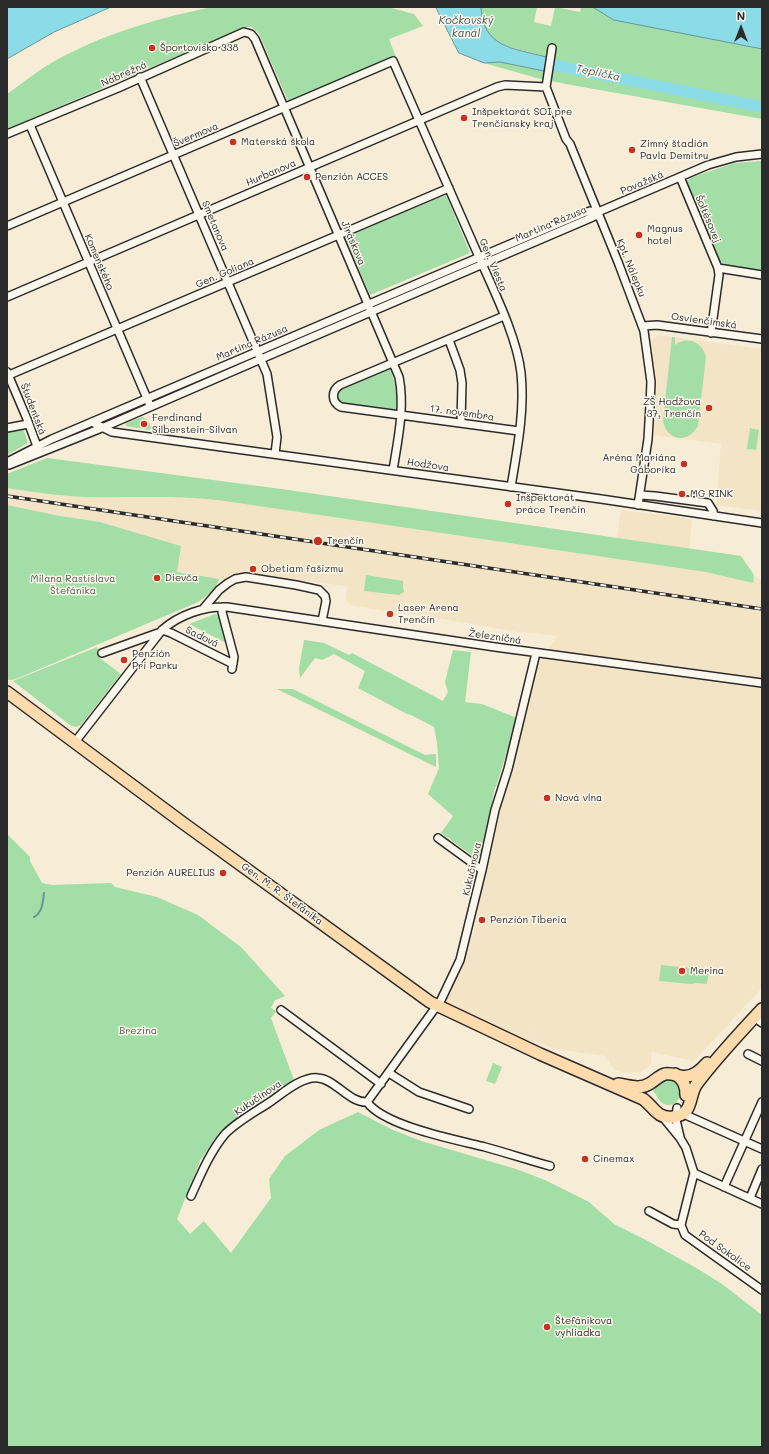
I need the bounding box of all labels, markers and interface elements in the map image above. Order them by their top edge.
north arrow [721,8,761,48]
text: N [737,8,745,23]
water label: Kočkovský kanál [439,14,493,40]
place label: Športovisko 338 [160,42,238,54]
marker: Športovisko 338 [147,43,157,53]
street label: Nábrežná [99,59,149,89]
water label: Teplička [575,62,621,84]
place label: Inšpektorát SOI pre Trenčiansky kraj [472,106,572,130]
marker: Inšpektorát SOI pre Trenčiansky kraj [459,113,469,123]
street label: Švermova [172,120,220,150]
place label: Materská škola [241,136,315,148]
marker: Materská škola [228,137,238,147]
place label: Zimný štadión Pavla Demitru [640,138,709,162]
marker: Zimný štadión Pavla Demitru [627,145,637,155]
street label: Hurbanova [244,157,298,189]
street label: Považská [619,169,665,197]
place label: Penzión ACCES [315,171,388,183]
marker: Penzión ACCES [302,172,312,182]
street label: Šoltésovej [693,193,723,245]
street label: Smetanova [199,199,231,253]
street label: Martina Rázusa [513,204,589,244]
street label: Jiráskova [338,219,368,267]
place label: Magnus hotel [647,223,683,246]
marker: Magnus hotel [634,230,644,240]
street label: Komenského [82,232,116,292]
street label: Gen. Viesta [476,237,510,293]
street label: Kpt. Nálepku [614,237,648,299]
street label: Gen. Goliana [194,255,256,291]
street label: Osvienčimská [670,310,738,332]
street label: Martina Rázusa [214,323,290,363]
street label: Študentská [18,381,48,437]
place label: ZŠ Hodžova 37, Trenčín [643,396,701,420]
street label: 17. novembra [429,403,495,423]
marker: ZŠ Hodžova 37, Trenčín [704,403,714,413]
place label: Ferdinand Silberstein-Silvan [152,412,237,436]
marker: Ferdinand Silberstein-Silvan [139,419,149,429]
place label: Aréna Mariána Gáboríka [603,452,676,476]
street label: Hodžova [406,456,450,474]
marker: Aréna Mariána Gáboríka [679,459,689,469]
place label: MG RINK [690,488,733,500]
marker: MG RINK [677,489,687,499]
place label: Inšpektorát práce Trenčín [516,492,586,516]
marker: Inšpektorát práce Trenčín [503,499,513,509]
marker: Trenčín [312,535,324,547]
place label: Trenčín [327,535,364,547]
place label: Obetiam fašizmu [261,563,343,575]
marker: Obetiam fašizmu [248,564,258,574]
place label: Dievča [165,572,198,584]
park label: Milana Rastislava Štefánika [31,573,115,596]
marker: Dievča [152,573,162,583]
place label: Laser Arena Trenčín [398,602,459,626]
marker: Laser Arena Trenčín [385,609,395,619]
street label: Sadová [184,624,220,650]
street label: Železničná [468,627,522,647]
place label: Penzión Pri Parku [132,648,178,672]
marker: Penzión Pri Parku [119,655,129,665]
place label: Nová vlna [555,792,602,804]
marker: Nová vlna [542,793,552,803]
street label: Kukučínova [460,841,484,897]
street label: Gen. M. R. Štefánika [239,860,325,928]
place label: Penzión AURELIUS [126,867,215,879]
marker: Penzión AURELIUS [218,868,228,878]
place label: Penzión Tiberia [490,914,567,926]
marker: Penzión Tiberia [477,915,487,925]
place label: Merina [690,965,724,977]
marker: Merina [677,966,687,976]
park label: Brezina [119,1025,157,1037]
street label: Kukučínova [232,1078,284,1118]
place label: Cinemax [593,1153,634,1165]
marker: Cinemax [580,1154,590,1164]
street label: Pod Sokolice [696,1228,754,1274]
place label: Štefánikova vyhliadka [555,1315,612,1338]
marker: Štefánikova vyhliadka [542,1322,552,1332]

